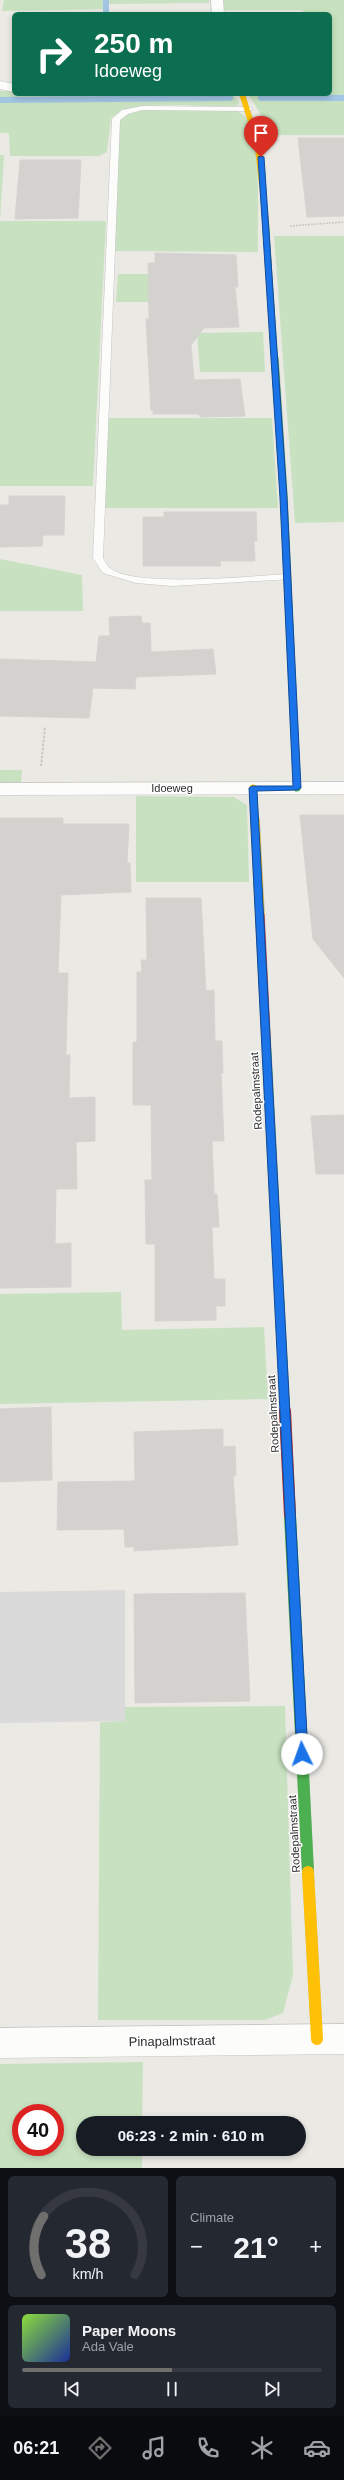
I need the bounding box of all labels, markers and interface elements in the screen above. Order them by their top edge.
icon: right [28,28,80,80]
text: 250 m [94,28,173,59]
text: Idoeweg [94,61,162,81]
pin [244,116,278,157]
icon: arrive [250,122,272,144]
street label: Idoeweg [151,782,193,794]
street label: Rodepalmstraat [248,1052,264,1130]
street label: Rodepalmstraat [265,1375,281,1453]
position arrow [281,1733,323,1775]
street label: Rodepalmstraat [286,1795,302,1873]
street label: Pinapalmstraat [129,2033,216,2049]
speed limit sign: 40 [12,2104,64,2156]
text: 06:23 · 2 min · 610 m [118,2127,264,2144]
text: Climate [190,2210,234,2225]
text: 38 [65,2219,111,2266]
text: 21° [233,2231,279,2264]
text: − [190,2234,203,2259]
text: + [309,2234,322,2259]
text: km/h [73,2265,104,2281]
text: Paper Moons [82,2322,176,2339]
text: Ada Vale [82,2339,134,2354]
icon: previous [61,2378,83,2400]
icon: pause [161,2378,183,2400]
icon: next [261,2378,283,2400]
icon: directions [86,2434,114,2462]
icon: music [140,2434,168,2462]
icon: phone [194,2434,222,2462]
icon: climate [248,2434,276,2462]
icon: car [303,2434,331,2462]
text: 06:21 [13,2438,59,2458]

